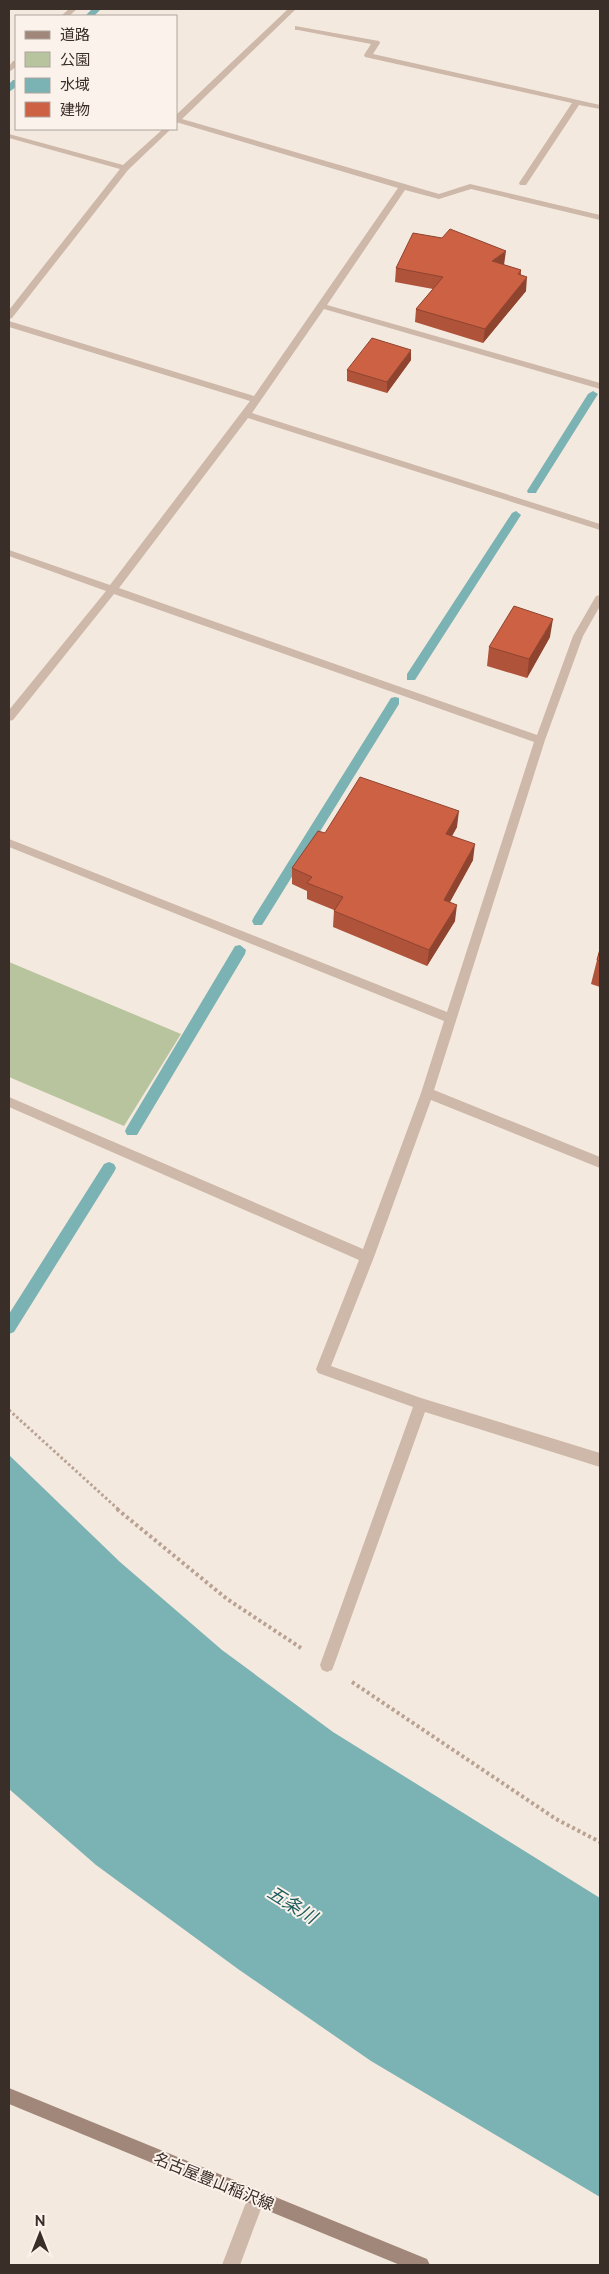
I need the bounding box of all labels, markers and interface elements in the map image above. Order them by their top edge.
legend [15,15,178,130]
text: 道路 [60,26,90,44]
text: 公園 [60,51,90,69]
text: 水域 [60,76,90,94]
text: 建物 [60,101,90,119]
water label: 五条川 [264,1881,322,1929]
street label: 名古屋豊山稲沢線 [151,2149,277,2214]
north arrow [15,2209,65,2259]
text: N [35,2213,45,2229]

